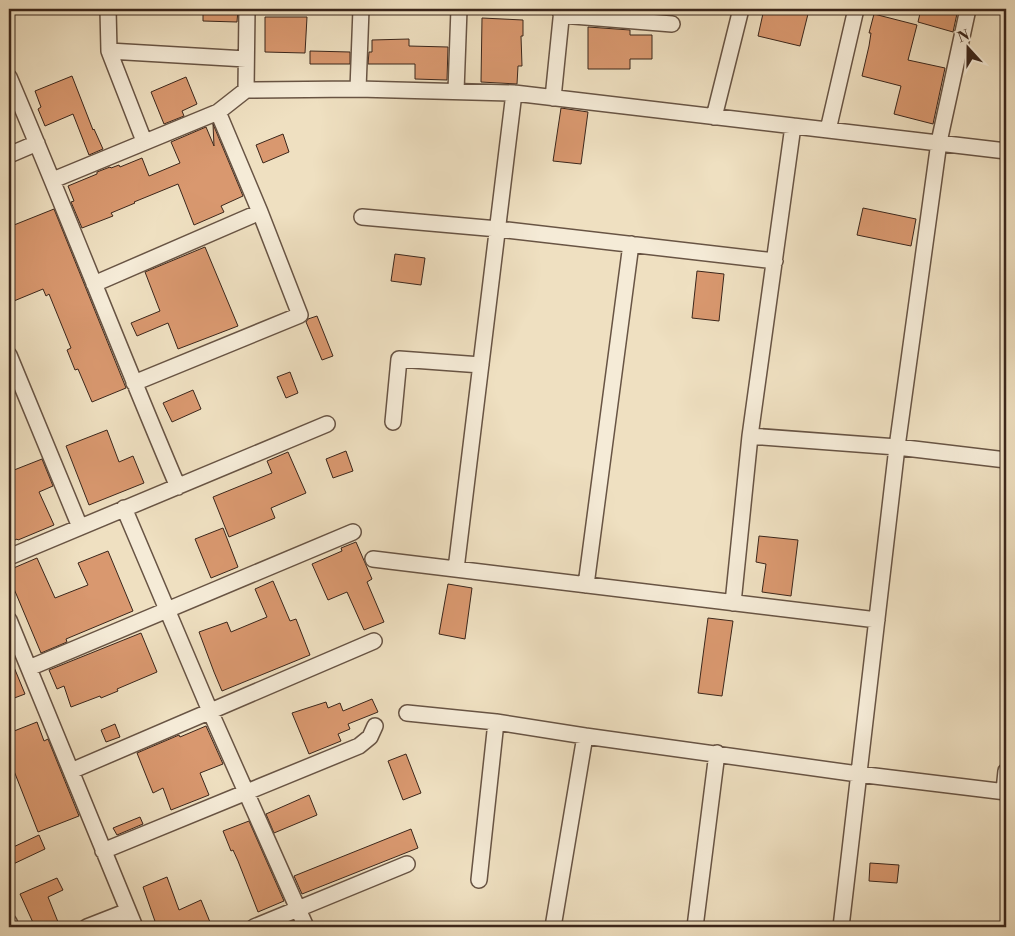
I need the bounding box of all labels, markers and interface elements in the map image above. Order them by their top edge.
north arrow [942,22,992,72]
text: N [955,26,972,47]

